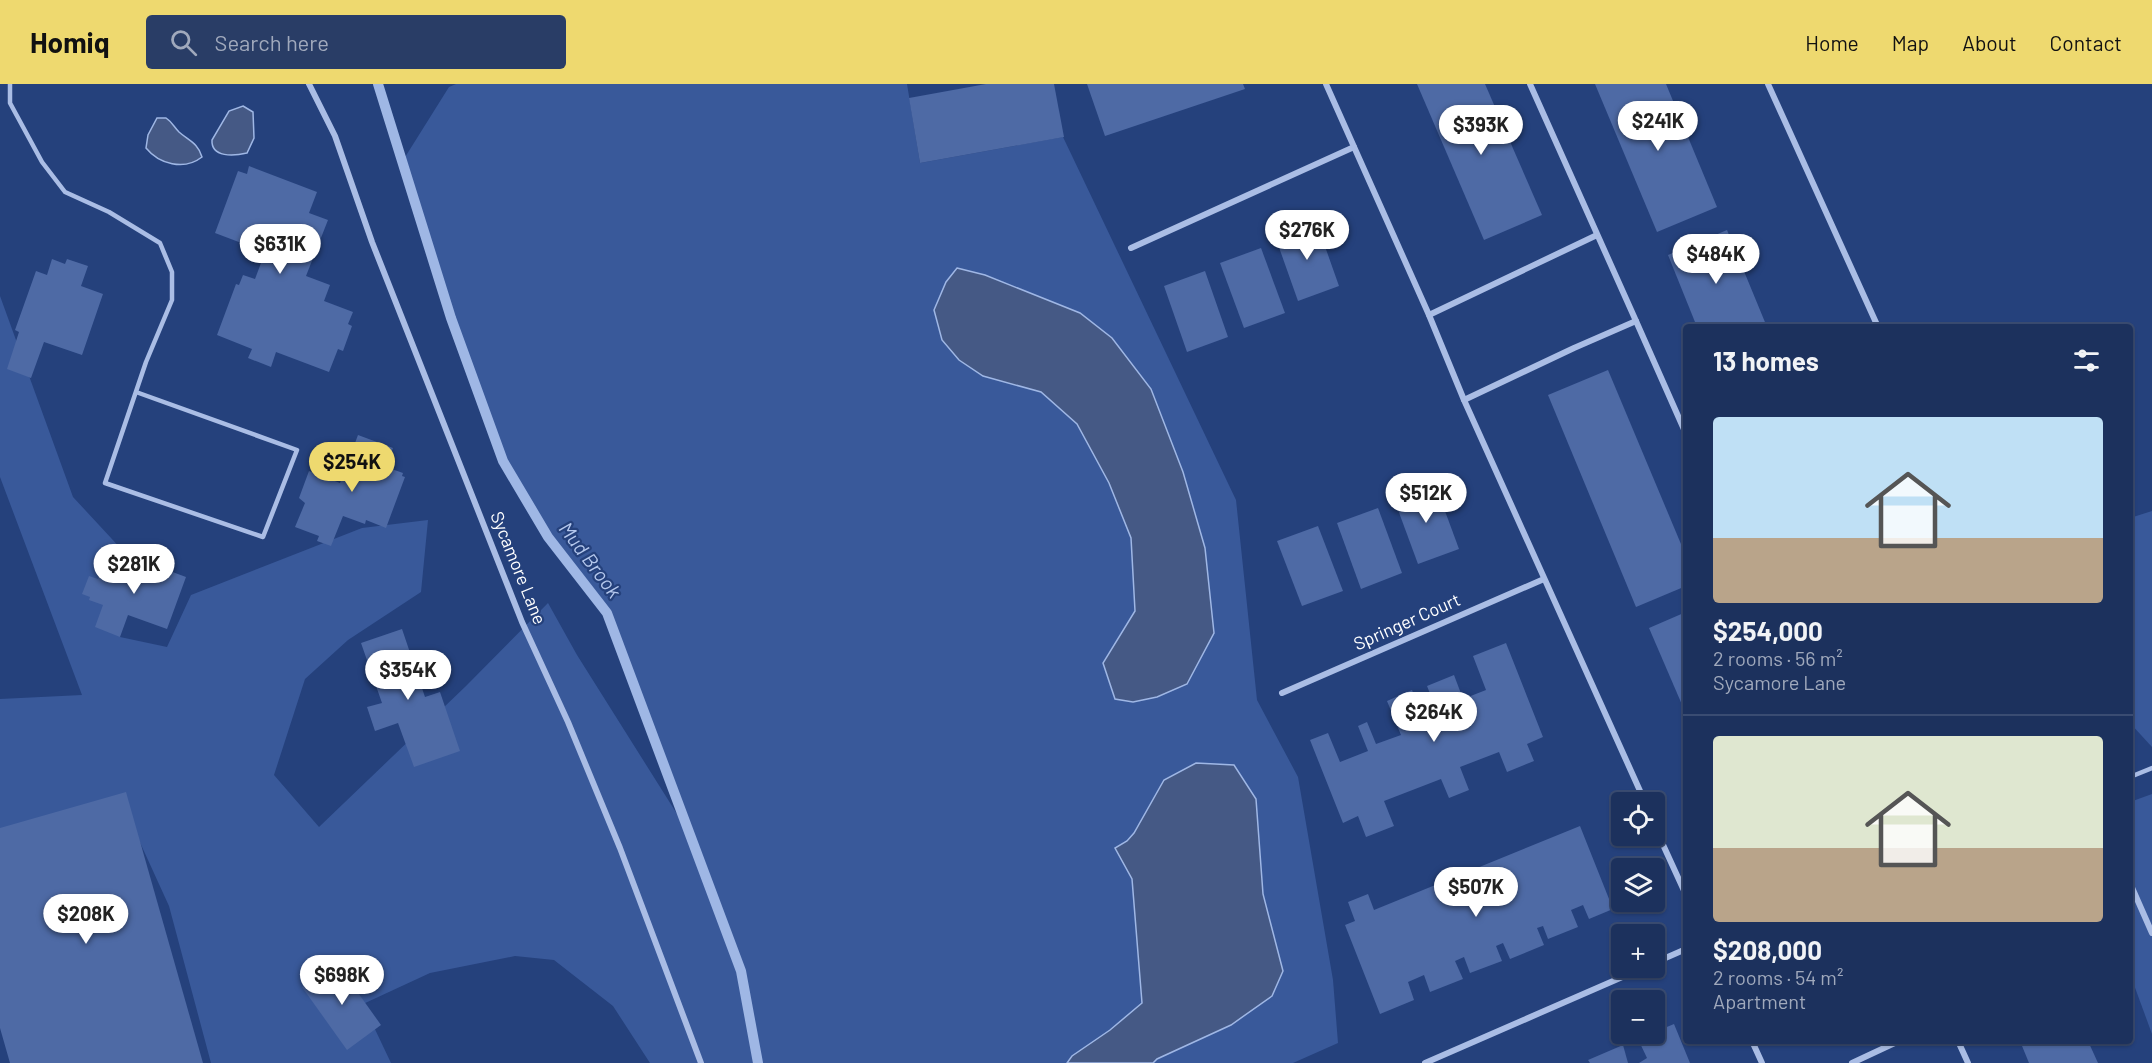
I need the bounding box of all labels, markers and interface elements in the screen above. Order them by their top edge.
search box [146,15,566,69]
text: Homiq [30,25,110,59]
icon: search [167,26,200,59]
text: Search here [215,29,329,55]
text: Home [1805,30,1859,55]
text: Map [1892,30,1929,55]
text: About [1962,30,2017,55]
text: Contact [2050,30,2122,55]
pin: $241K [1616,101,1700,152]
pin: $393K [1439,105,1523,156]
text: $241K [1632,108,1684,132]
text: $393K [1453,112,1509,136]
pin: $276K [1265,210,1349,261]
text: $276K [1279,217,1335,241]
pin: $631K [238,224,322,275]
text: $631K [254,231,306,255]
pin: $484K [1674,234,1758,285]
text: $484K [1687,241,1745,265]
icon: filters [2070,344,2103,377]
text: 13 homes [1713,345,1819,376]
pin: $254K [310,442,394,493]
text: $254K [323,449,381,473]
icon: home [1854,456,1962,564]
pin: $512K [1384,473,1468,524]
text: $512K [1400,480,1452,504]
street label: Sycamore Lane [486,508,552,627]
water label: Mud Brook [555,517,627,602]
pin: $281K [92,544,176,595]
text: $281K [108,551,160,575]
street label: Springer Court [1350,588,1463,654]
text: $254,000 [1713,615,1823,646]
text: 2 rooms · 56 m² [1713,646,1843,670]
pin: $354K [366,650,450,701]
text: $354K [379,657,437,681]
text: Sycamore Lane [1713,670,1846,694]
pin: $264K [1392,692,1476,743]
text: $264K [1405,699,1463,723]
icon: home [1854,775,1962,883]
map controls [1611,792,1665,1044]
button: locate [1611,792,1665,846]
button: layers [1611,858,1665,912]
pin: $507K [1434,867,1518,918]
text: $507K [1448,874,1504,898]
pin: $208K [44,894,128,945]
text: $208K [57,901,115,925]
button: + [1611,924,1665,978]
text: $208,000 [1713,934,1822,965]
pin: $698K [300,955,384,1006]
text: $698K [314,962,370,986]
text: 2 rooms · 54 m² [1713,965,1843,989]
text: Apartment [1713,989,1806,1013]
button: − [1611,990,1665,1044]

